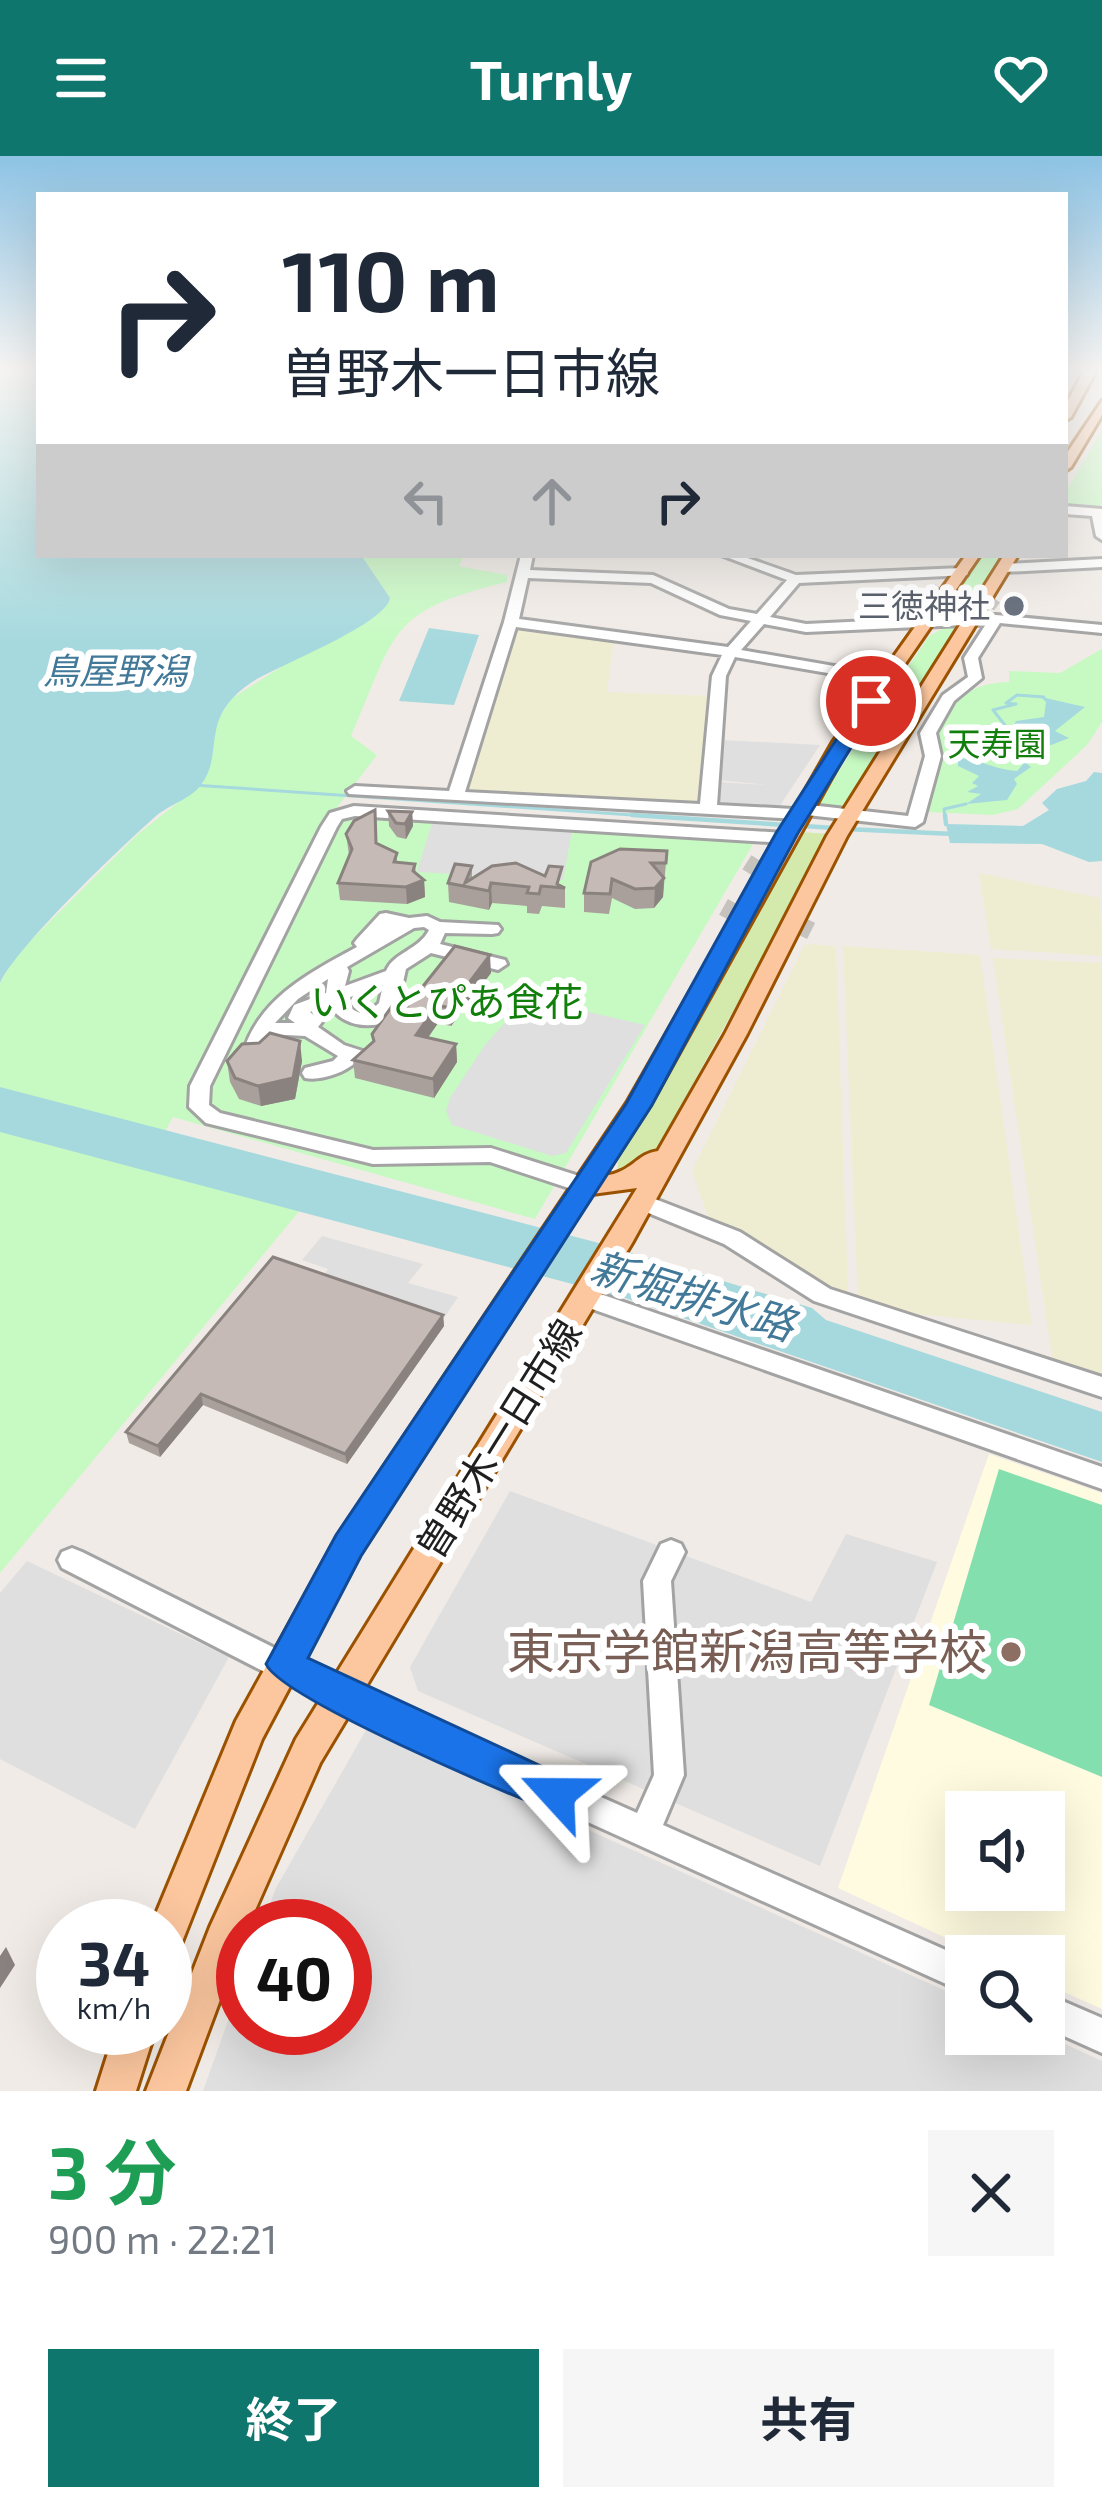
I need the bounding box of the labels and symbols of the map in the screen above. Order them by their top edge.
place label: 三徳神社 [858,585,990,625]
marker: 三徳神社 [1001,593,1027,619]
water label: 鳥屋野潟 [43,648,191,691]
pin [820,650,922,752]
park label: 天寿園 [948,723,1047,763]
park label: いくとぴあ食花 [310,977,584,1024]
water label: 新堀排水路 [586,1239,804,1350]
street label: 曽野木一日市線 [405,1310,590,1566]
place label: 東京学館新潟高等学校 [507,1621,987,1679]
marker: 東京学館新潟高等学校 [998,1639,1024,1665]
position arrow [494,1731,620,1857]
speed limit sign: 40 [216,1899,372,2055]

